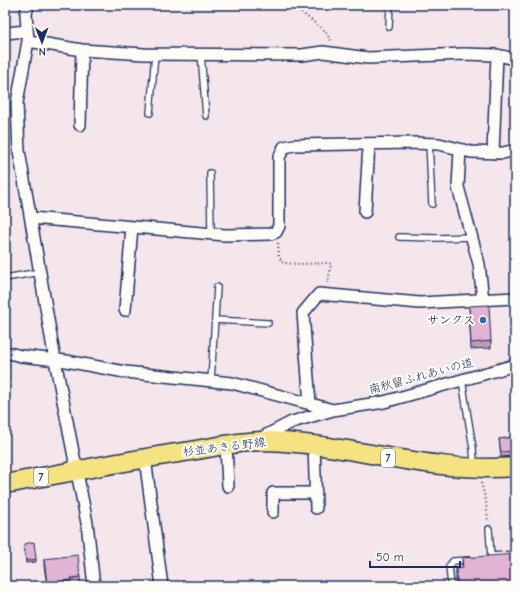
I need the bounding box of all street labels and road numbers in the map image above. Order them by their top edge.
street label: 南秋留ふれあいの道 [367,355,475,397]
street label: 杉並あきる野線 [182,435,266,459]
road number: 7 [381,449,395,467]
road number: 7 [34,468,48,486]

